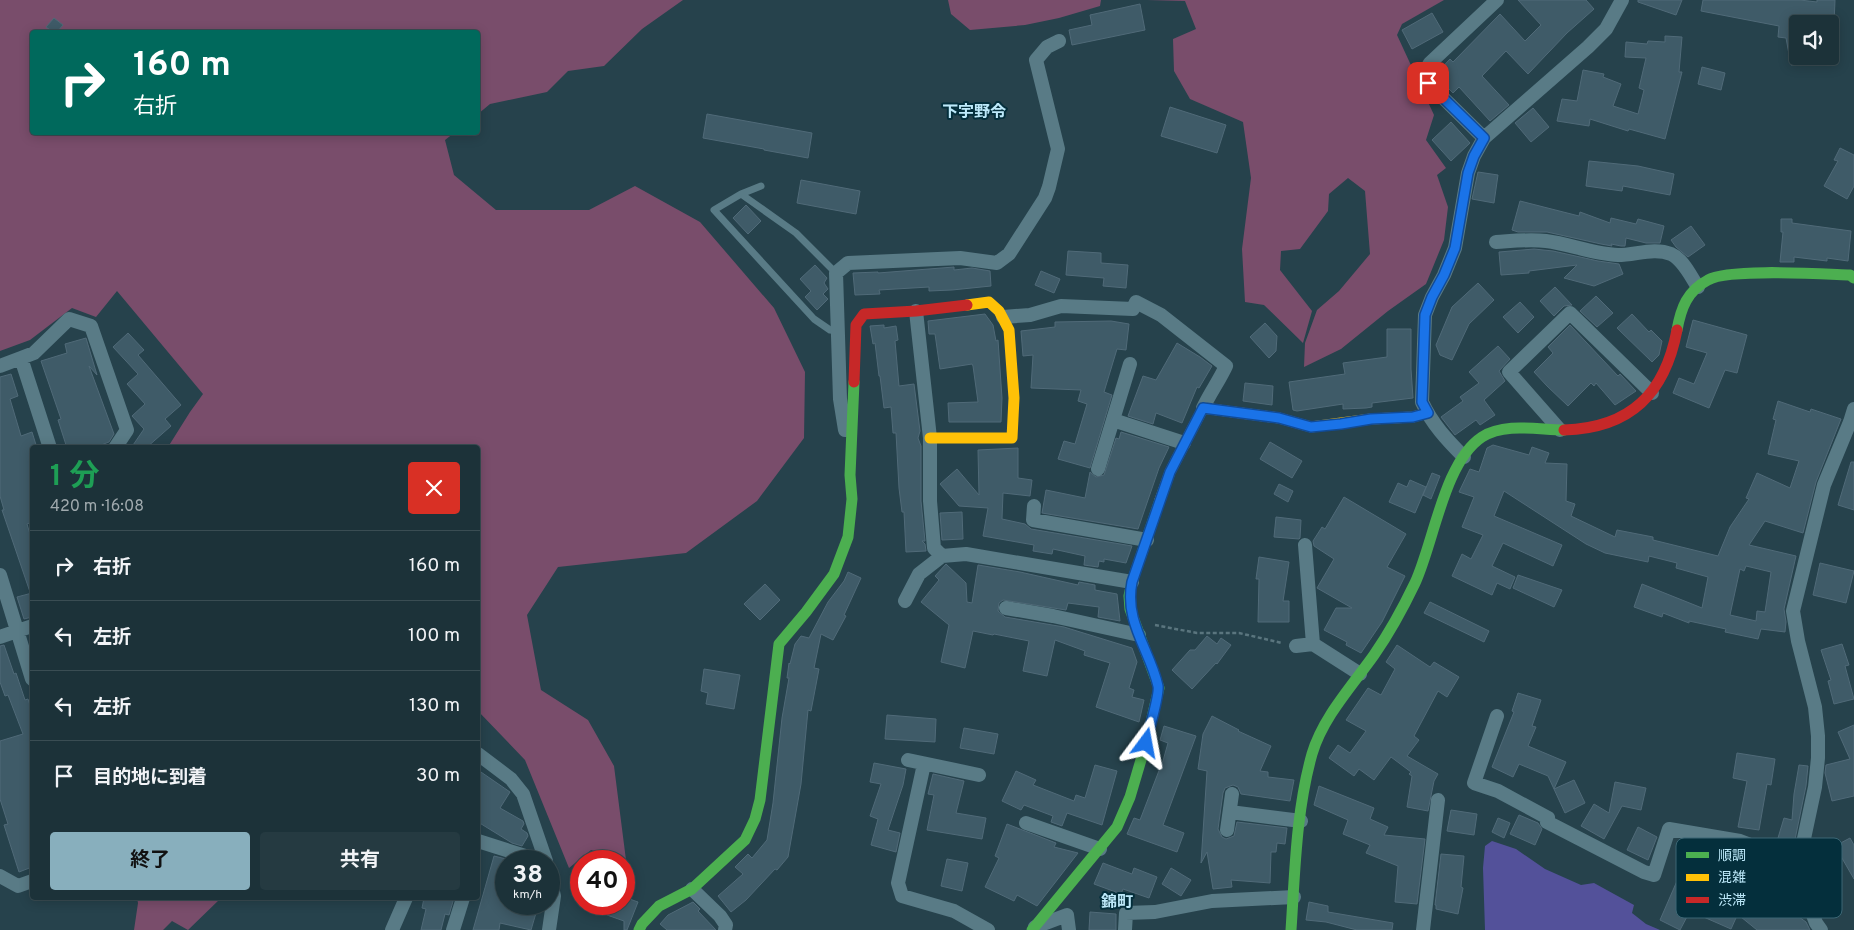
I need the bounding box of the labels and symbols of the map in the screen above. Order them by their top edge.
pin [1407,62,1449,104]
district label: 下宇野令 [942,103,1006,123]
position arrow [1119,716,1171,768]
legend [1676,838,1842,918]
text: 順調 [1718,848,1746,865]
speed limit sign: 40 [570,850,635,915]
text: 混雑 [1718,869,1746,887]
district label: 錦町 [1101,893,1133,913]
text: 渋滞 [1718,893,1746,910]

